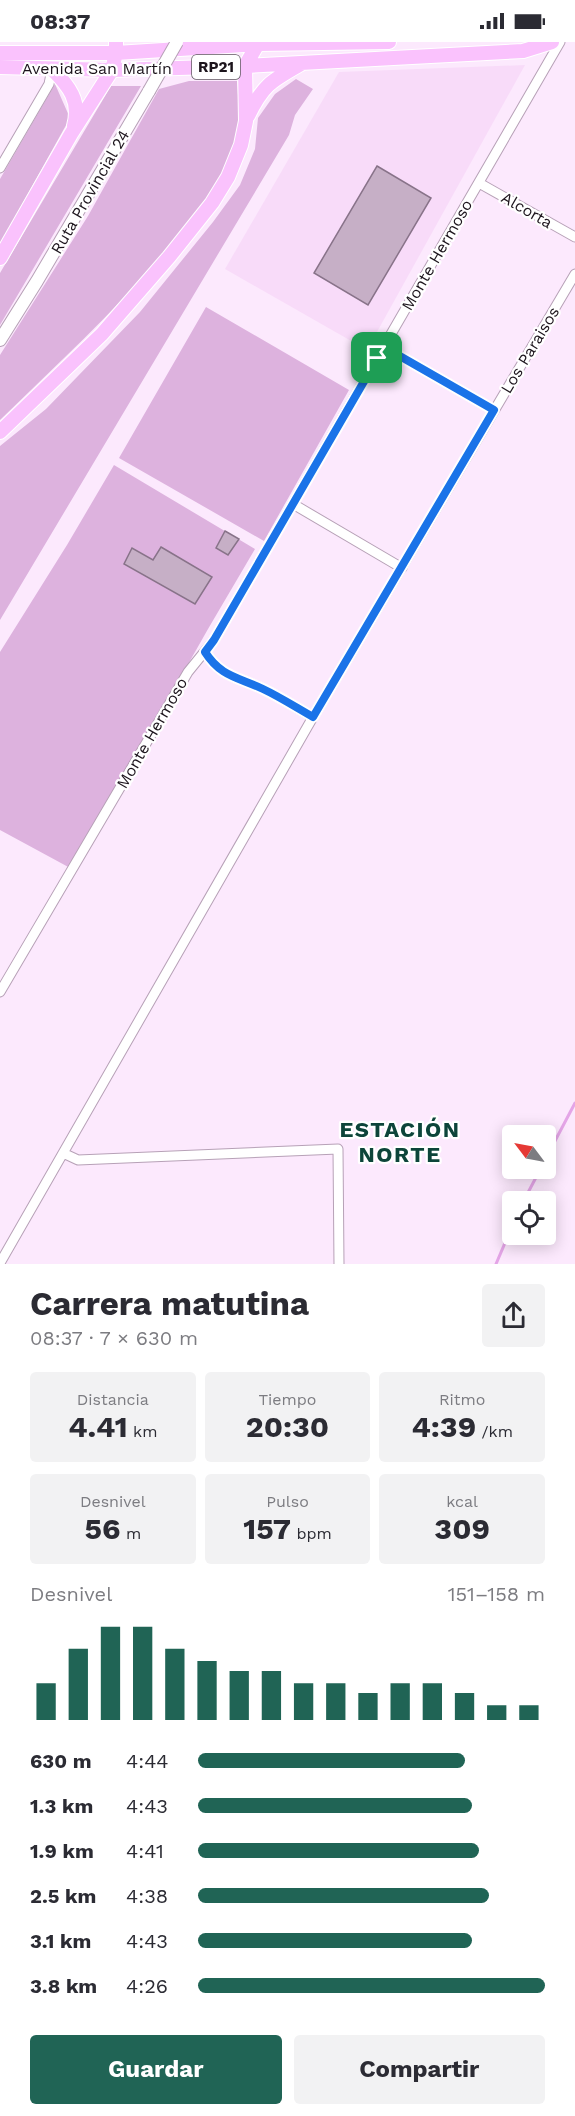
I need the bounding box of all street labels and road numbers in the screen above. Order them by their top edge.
road number: RP21 [192,55,240,79]
street label: Avenida San Martín [22,59,172,78]
street label: Ruta Provincial 24 [47,126,133,257]
street label: Alcorta [498,188,556,232]
street label: Monte Hermoso [398,196,476,314]
street label: Los Paraisos [497,303,563,397]
street label: Monte Hermoso [113,674,191,792]

